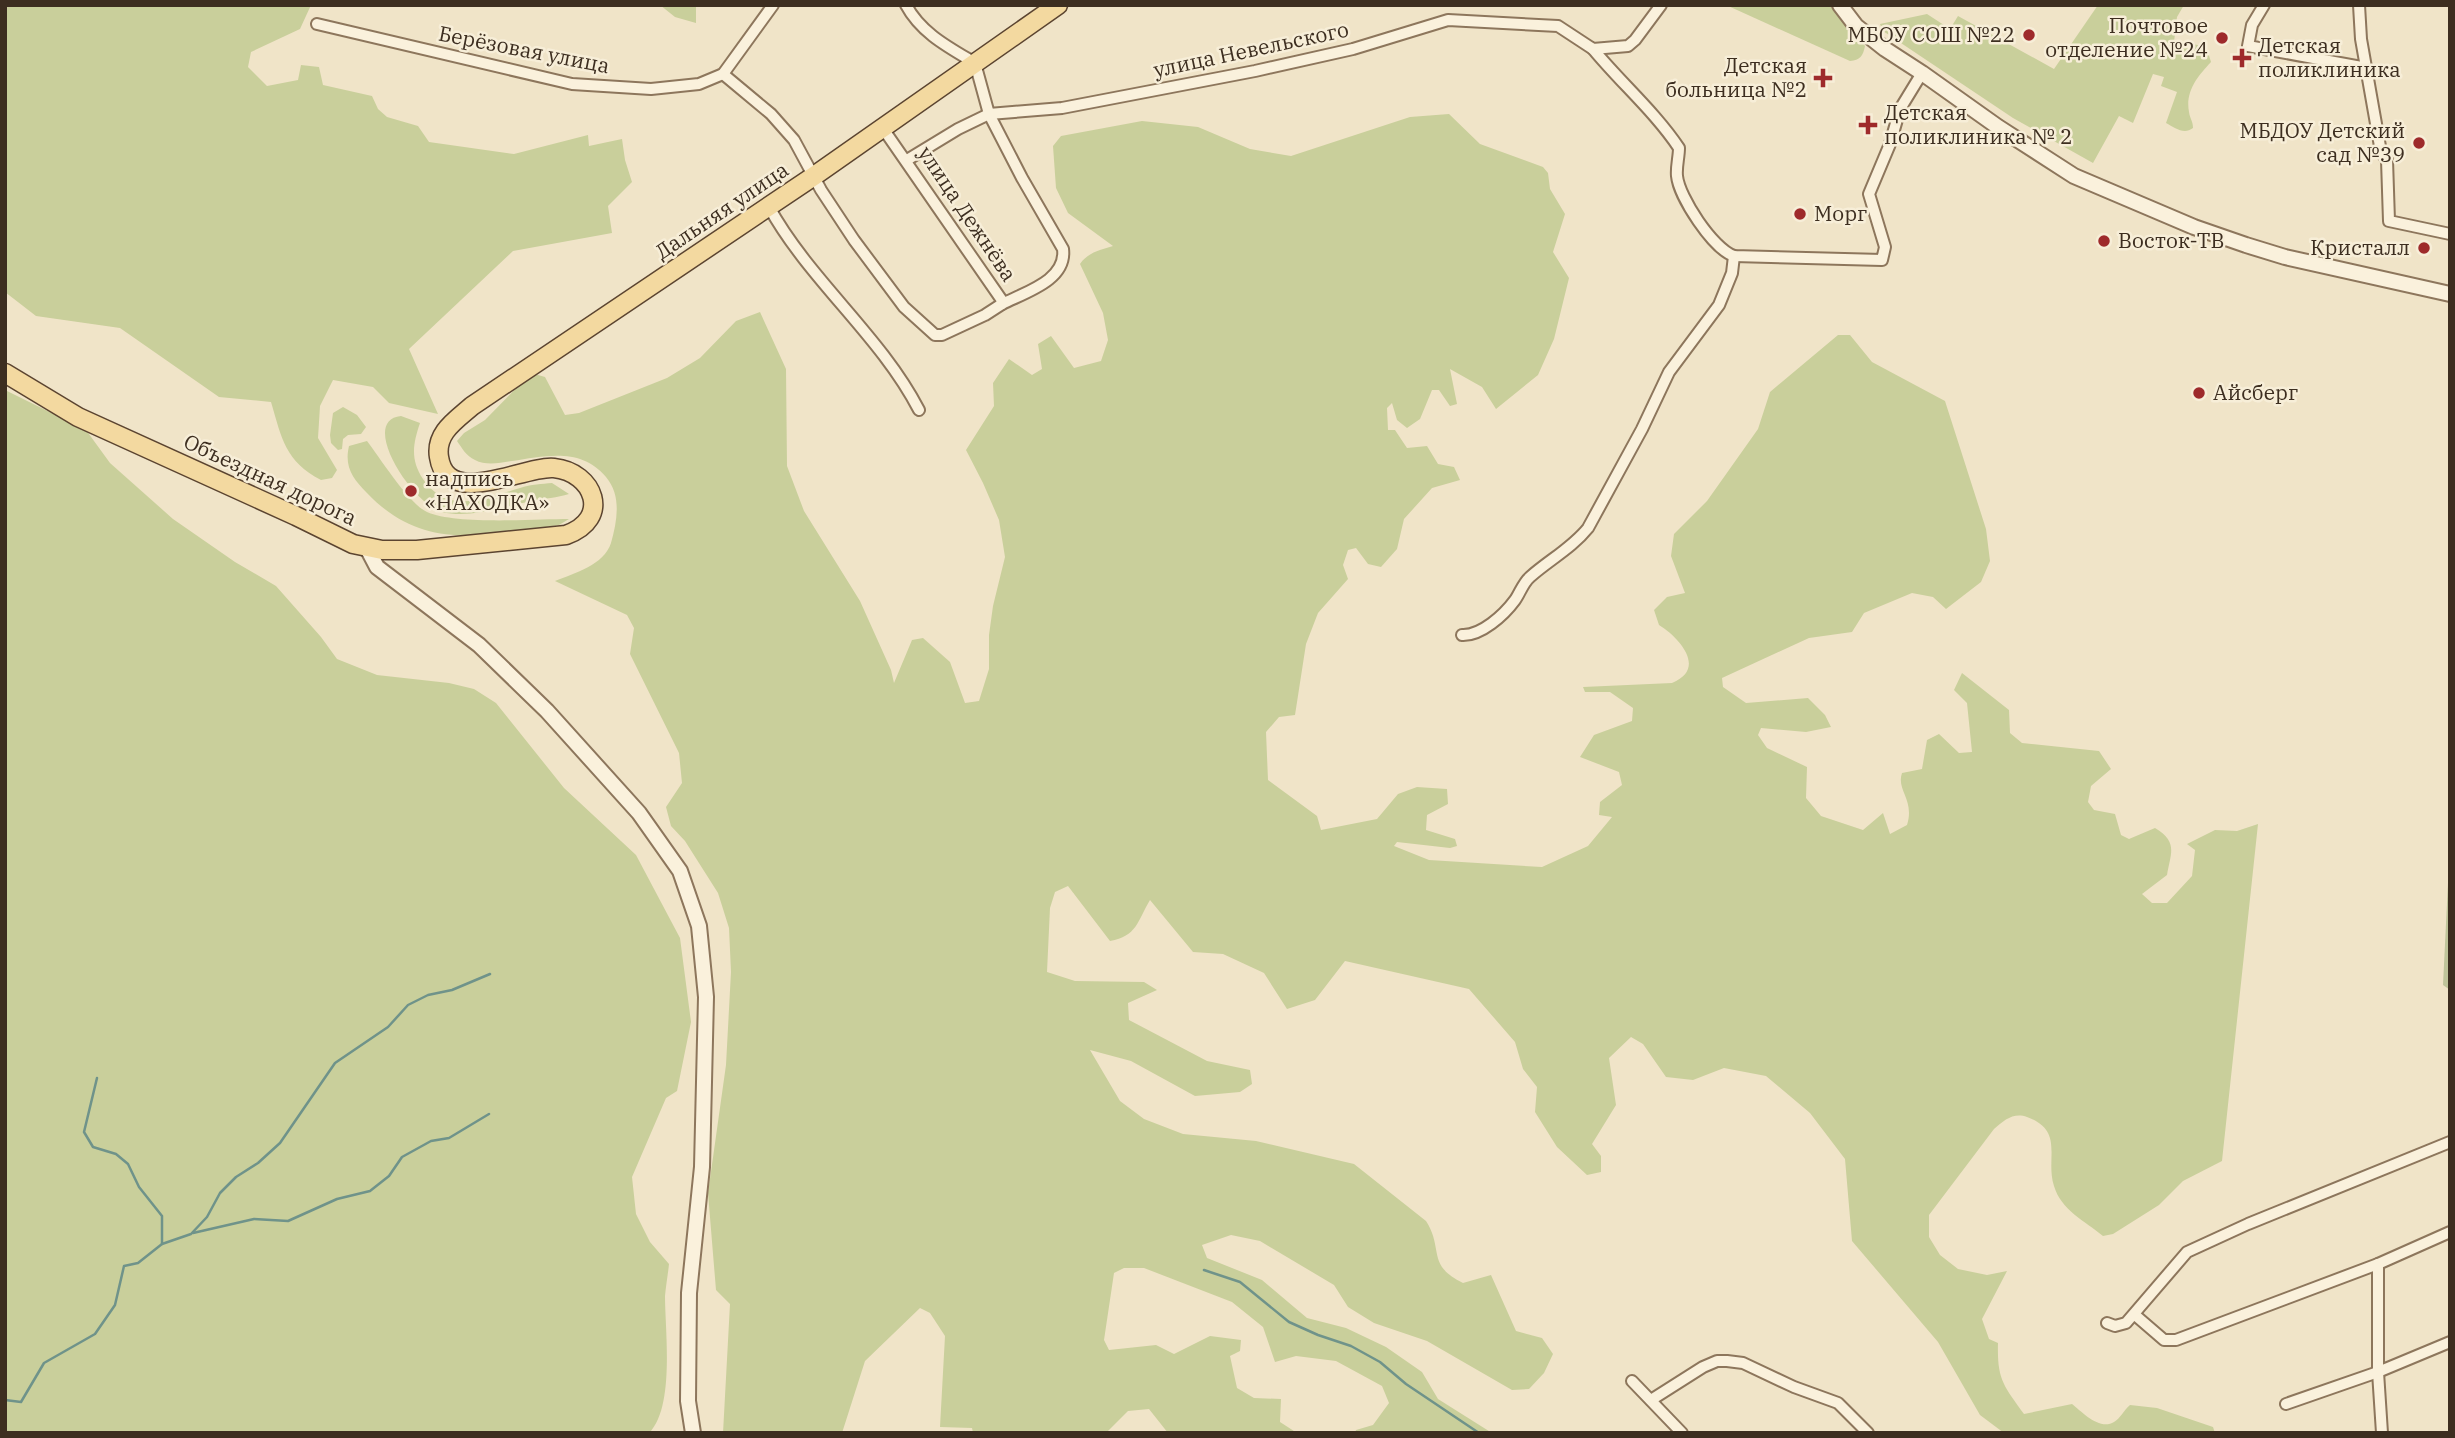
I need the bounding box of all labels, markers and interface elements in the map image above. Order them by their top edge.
place label: Почтовое отделение №24 [2045,11,2208,63]
street label: улица Невельского [1151,15,1351,83]
street label: Берёзовая улица [436,19,612,79]
place label: МБОУ СОШ №22 [1848,20,2015,48]
marker: МБОУ СОШ №22 [2021,27,2037,43]
marker: Почтовое отделение №24 [2214,30,2230,46]
place label: Детская поликлиника [2258,31,2401,83]
marker: Детская поликлиника [2232,48,2252,68]
place label: Детская больница №2 [1665,51,1807,103]
marker: Детская больница №2 [1813,68,1833,88]
place label: Детская поликлиника № 2 [1884,98,2073,150]
marker: Детская поликлиника № 2 [1858,115,1878,135]
place label: МБДОУ Детский сад №39 [2240,116,2405,168]
marker: МБДОУ Детский сад №39 [2411,135,2427,151]
street label: улица Дежнёва [912,140,1023,287]
street label: Дальняя улица [649,155,794,265]
place label: Морг [1814,199,1867,227]
marker: Морг [1792,206,1808,222]
place label: Восток-ТВ [2118,226,2224,254]
marker: Восток-ТВ [2096,233,2112,249]
place label: Кристалл [2310,233,2410,261]
marker: Кристалл [2416,240,2432,256]
place label: Айсберг [2213,378,2298,406]
marker: Айсберг [2191,385,2207,401]
street label: Объездная дорога [179,427,361,531]
place label: надпись «НАХОДКА» [425,464,549,516]
marker: надпись «НАХОДКА» [403,483,419,499]

